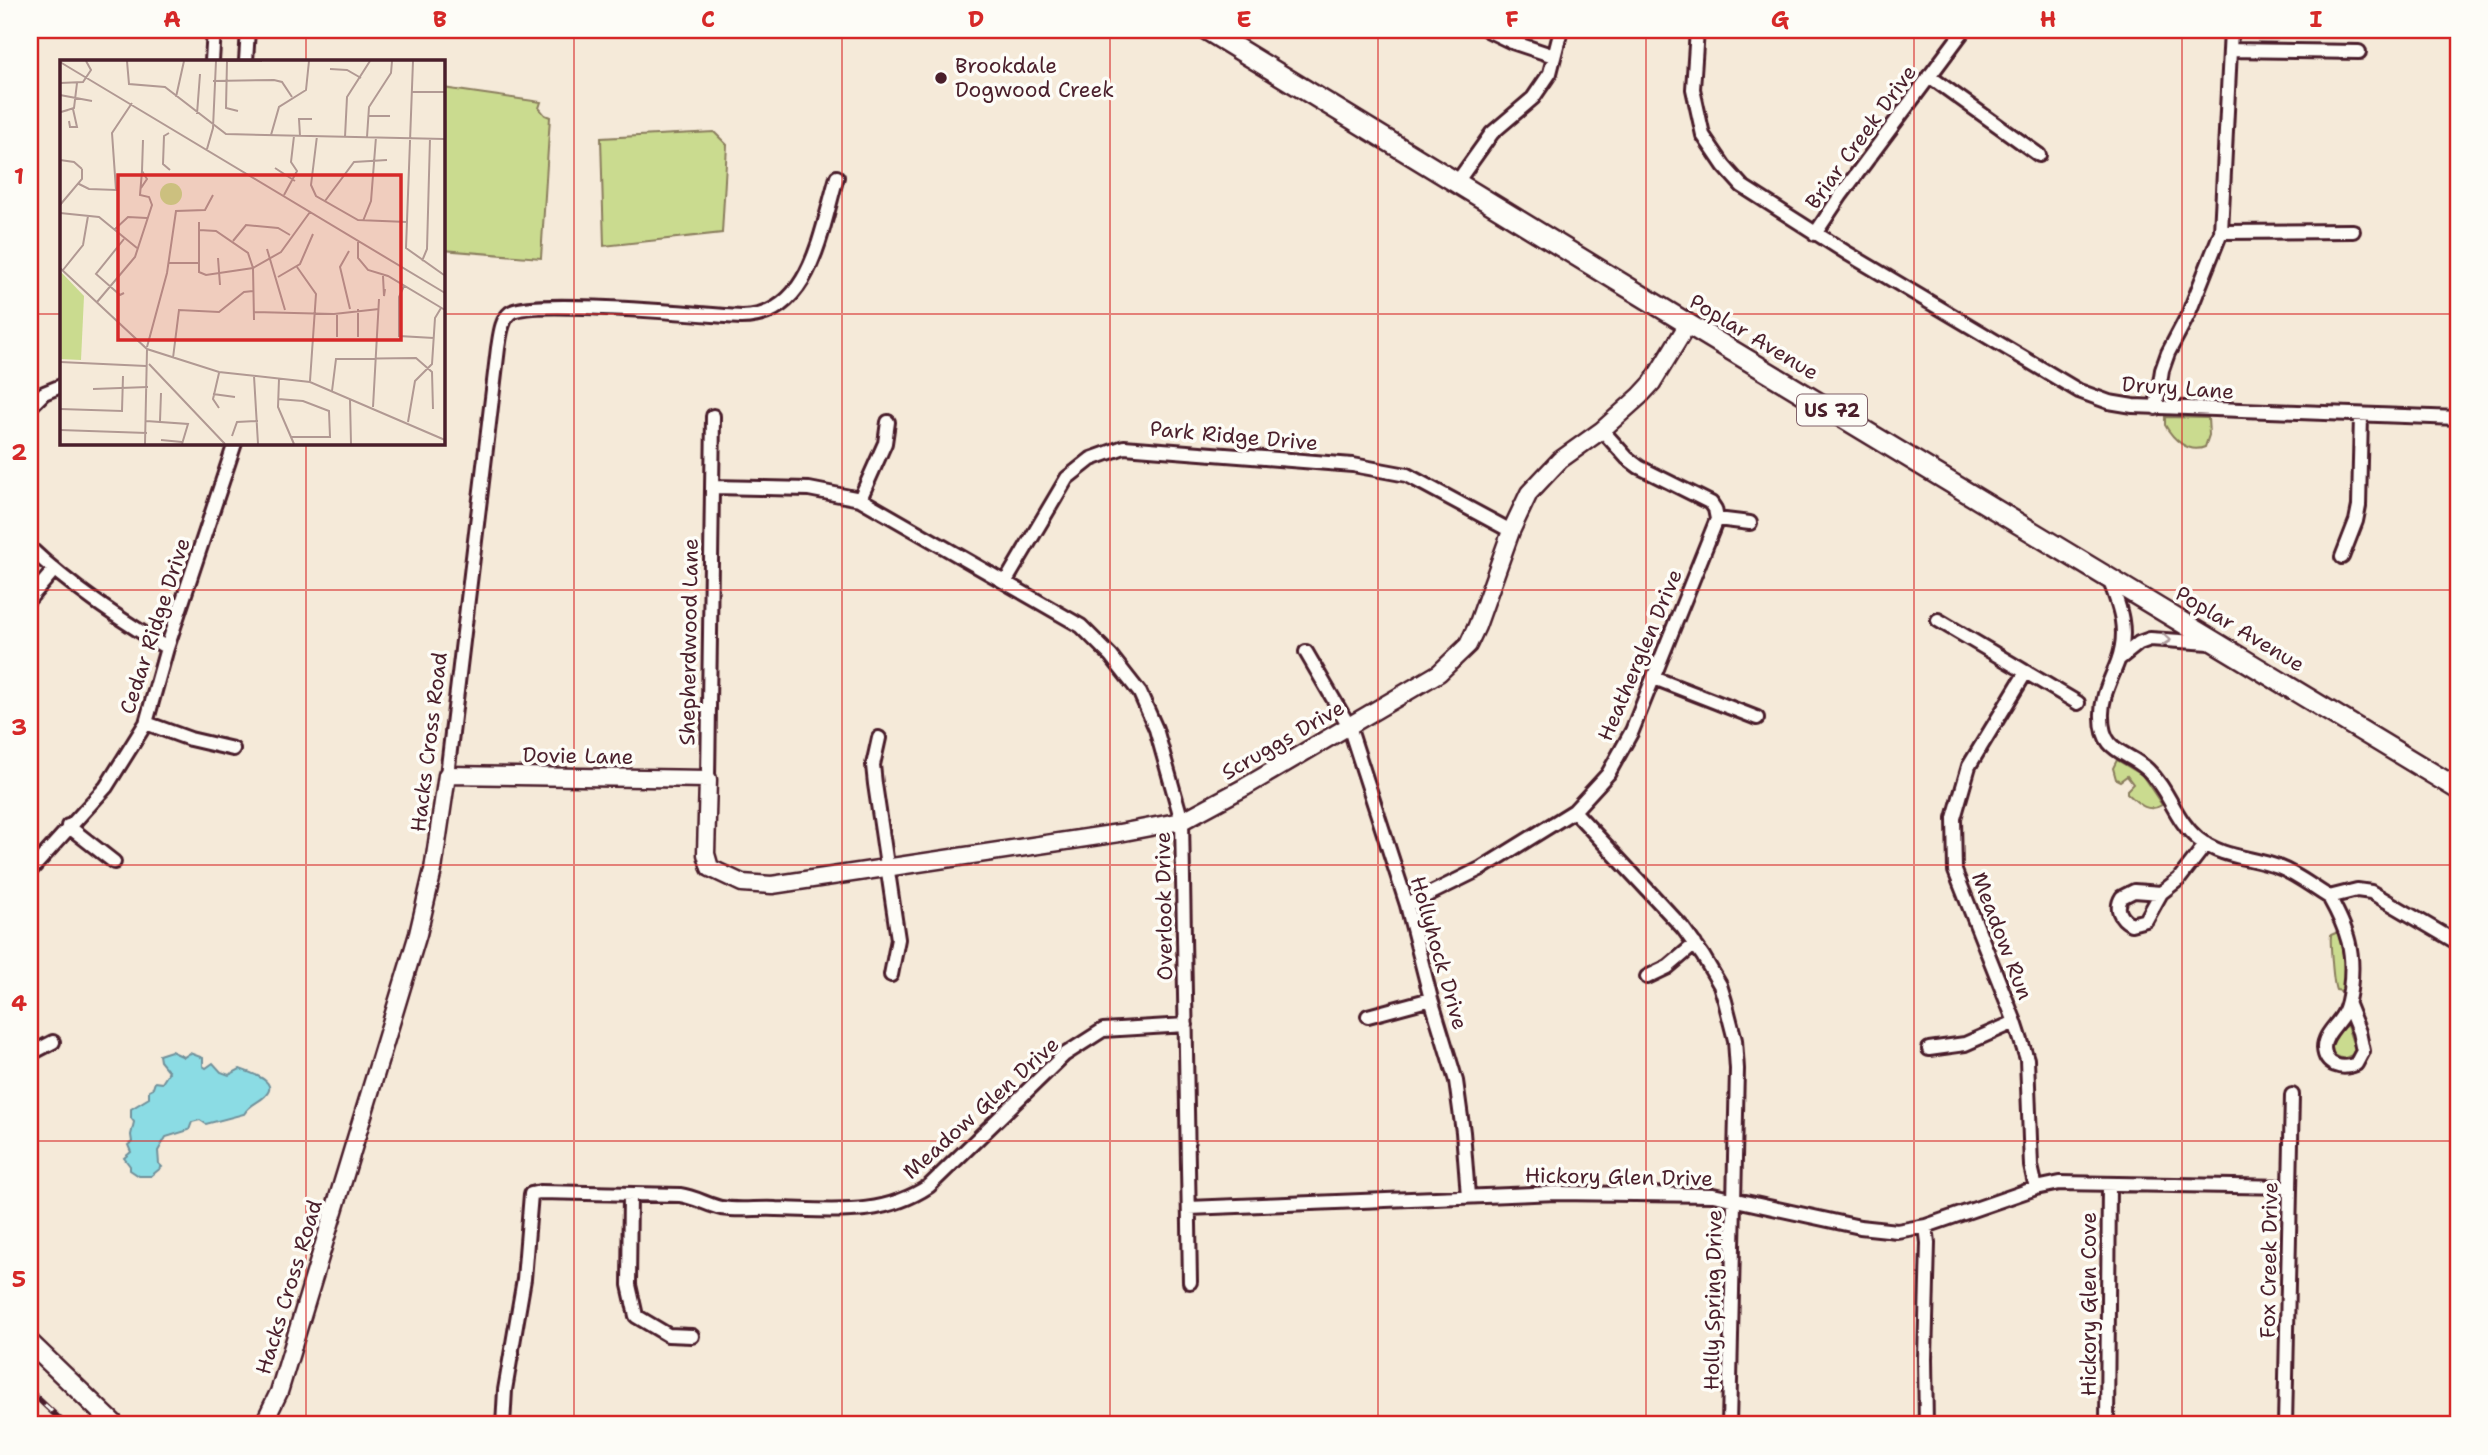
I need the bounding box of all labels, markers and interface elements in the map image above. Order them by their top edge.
text: A [163,4,181,34]
text: B [433,4,447,34]
text: C [701,4,715,34]
text: D [968,4,984,34]
text: E [1236,4,1252,34]
text: F [1505,4,1519,34]
text: G [1771,4,1790,34]
text: H [2040,4,2056,34]
text: I [2310,4,2323,34]
place label: Brookdale Dogwood Creek [955,52,1114,104]
street label: Briar Creek Drive [1799,59,1923,215]
inset map [60,60,444,444]
marker: Brookdale Dogwood Creek [933,70,949,86]
text: 1 [14,161,24,191]
street label: Poplar Avenue [1684,287,1824,387]
street label: Drury Lane [2121,370,2235,406]
road number: US 72 [1797,394,1867,426]
street label: Park Ridge Drive [1149,415,1319,457]
text: 2 [11,437,27,467]
street label: Cedar Ridge Drive [113,534,197,718]
street label: Shepherdwood Lane [673,538,705,746]
street label: Heatherglen Drive [1591,565,1689,745]
street label: Poplar Avenue [2170,579,2310,679]
one-way arrow [2161,632,2172,647]
street label: Hacks Cross Road [404,650,454,834]
street label: Scruggs Drive [1216,694,1350,786]
text: 3 [11,712,27,742]
street label: Dovie Lane [522,741,634,771]
street label: Overlook Drive [1149,831,1179,981]
street label: Meadow Run [1965,868,2039,1004]
street label: Hollyhock Drive [1404,873,1474,1033]
text: 4 [11,988,27,1018]
street label: Meadow Glen Drive [897,1030,1065,1186]
street label: Hickory Glen Drive [1525,1161,1713,1193]
street label: Fox Creek Drive [2254,1181,2284,1339]
street label: Hacks Cross Road [249,1196,329,1378]
street label: Holly Spring Drive [1697,1209,1729,1391]
street label: Hickory Glen Cove [2075,1212,2103,1396]
text: 5 [12,1264,26,1294]

